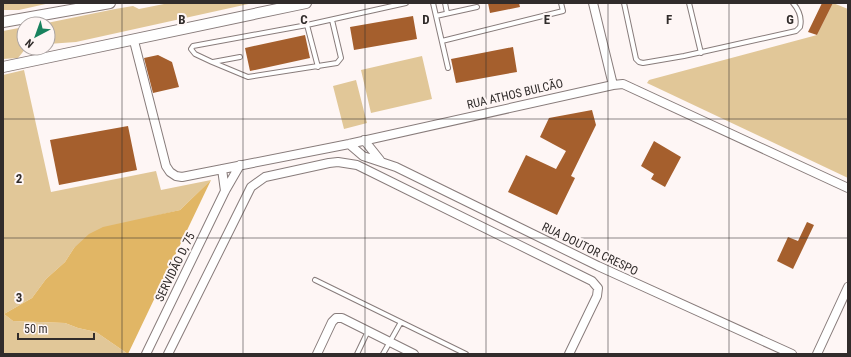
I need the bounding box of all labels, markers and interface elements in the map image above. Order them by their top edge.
text: B [178,12,186,27]
text: C [300,12,308,27]
text: D [422,12,430,27]
text: E [544,12,551,27]
text: F [666,12,672,27]
text: G [786,12,794,27]
north arrow [16,16,56,56]
text: N [23,36,37,50]
street label: RUA ATHOS BULCÃO [465,74,564,112]
text: 2 [16,171,23,186]
street label: RUA DOUTOR CRESPO [540,220,640,278]
street label: SERVIDÃO D, 75 [150,229,198,304]
text: 3 [16,290,22,305]
scale bar [18,315,94,341]
text: 50 m [24,322,48,336]

